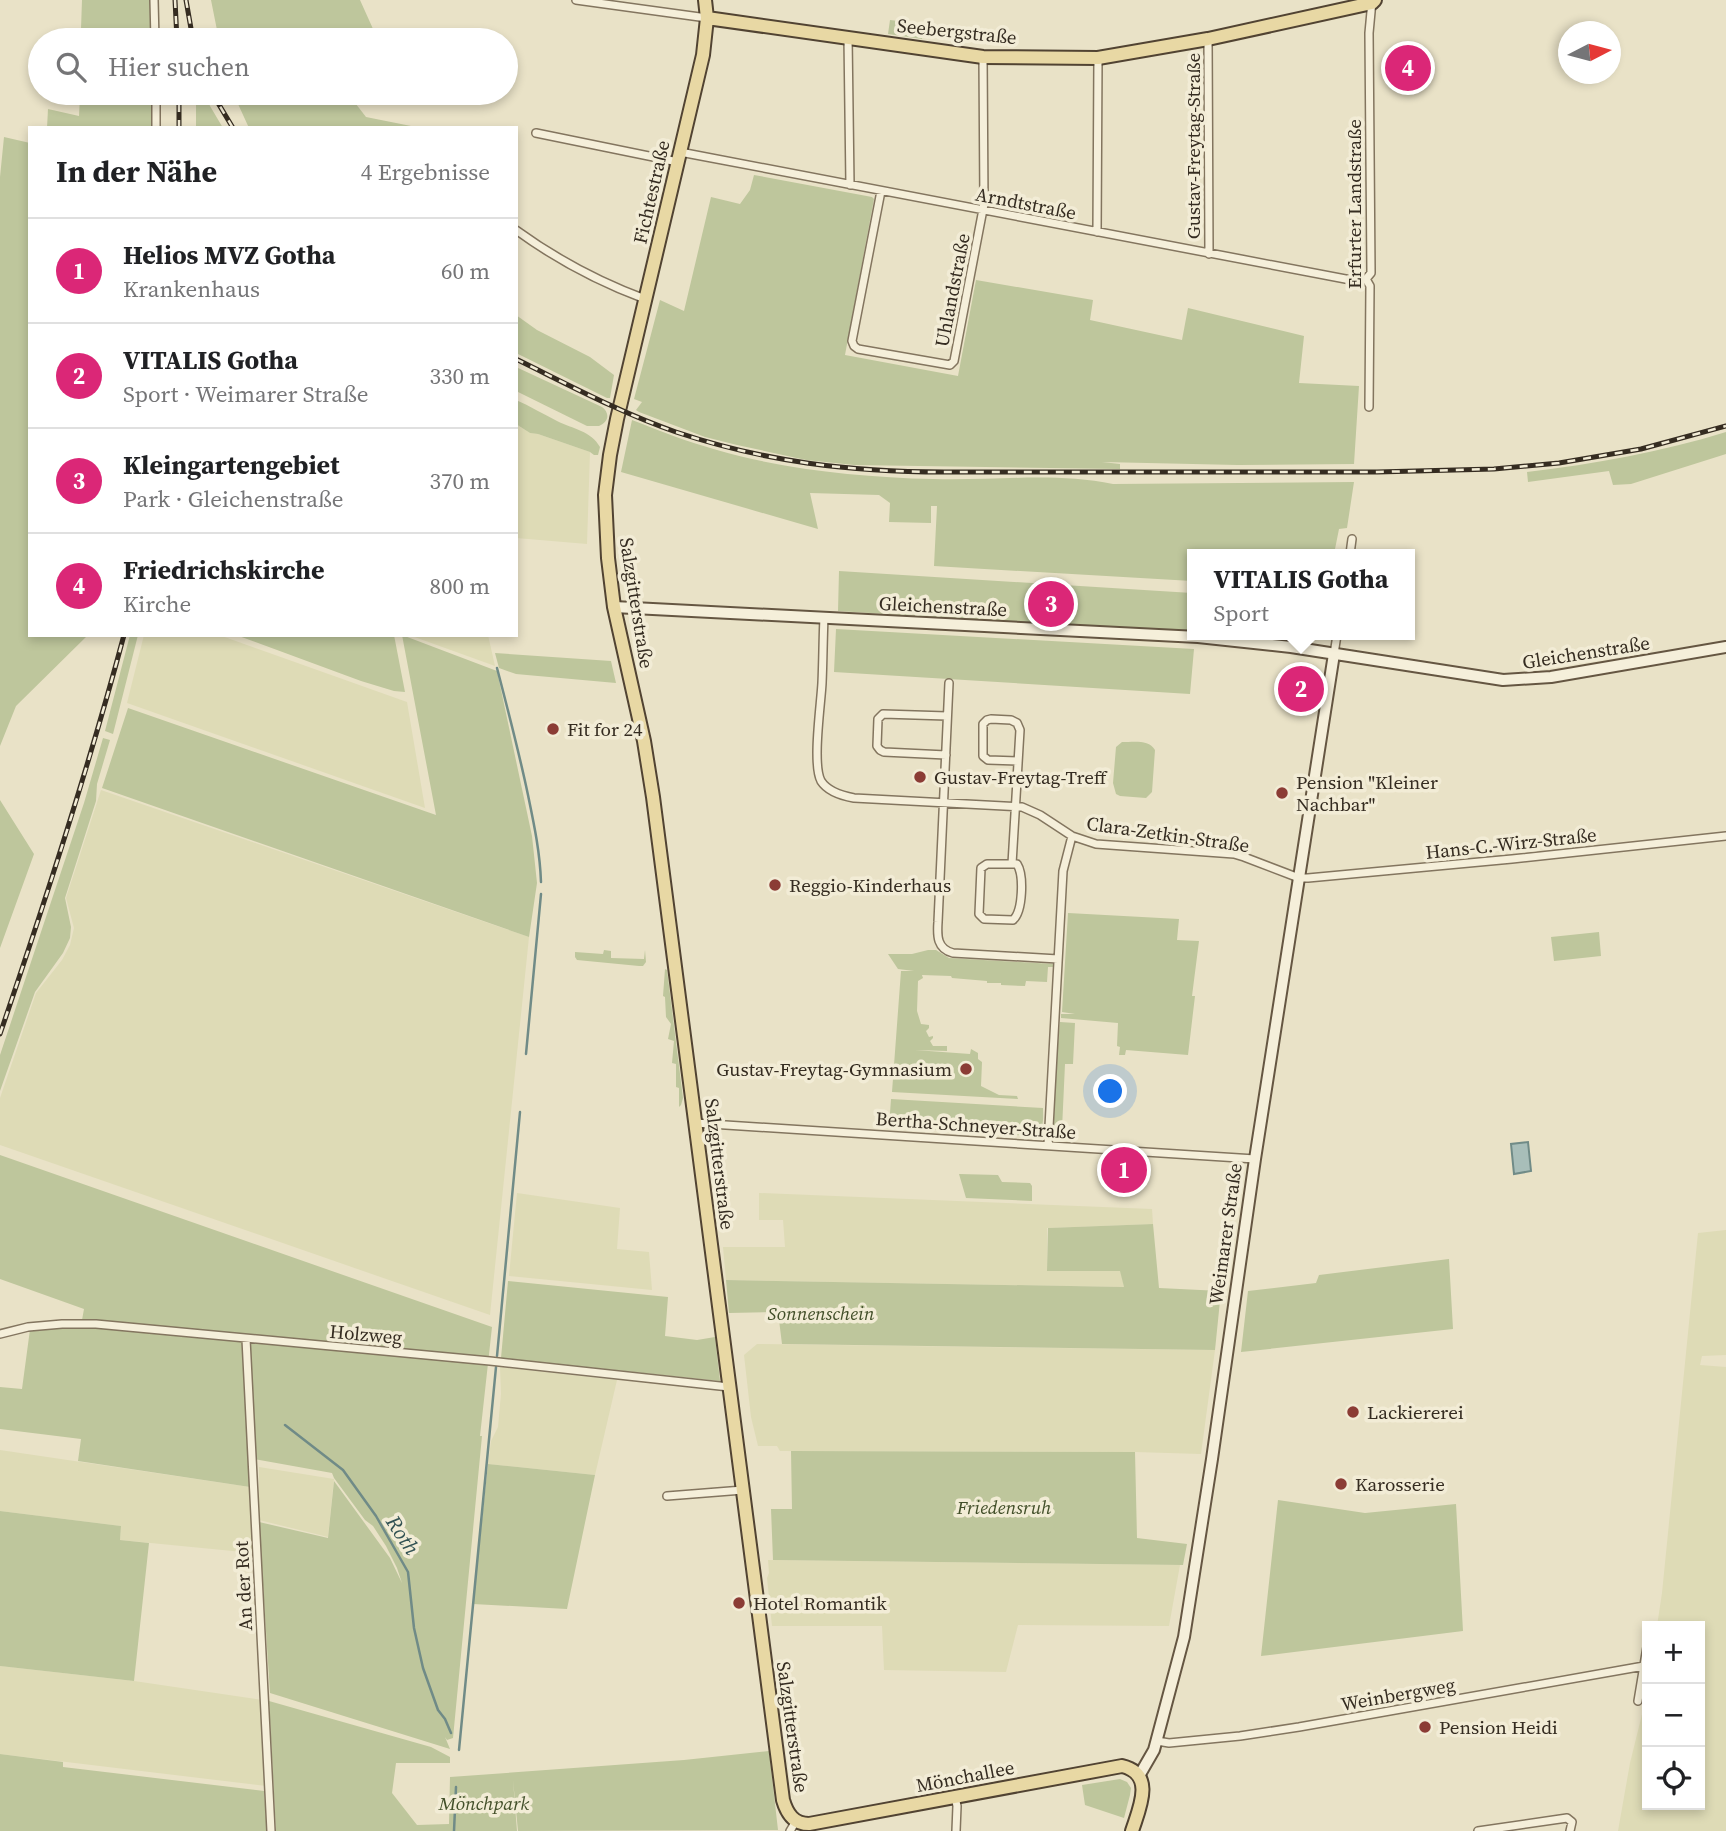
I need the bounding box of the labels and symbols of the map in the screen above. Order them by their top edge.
street label: Seebergstraße [896,12,1018,50]
north arrow [1558,21,1621,84]
pin: 4 [1385,42,1431,94]
street label: Gustav-Freytag-Straße [1180,53,1206,239]
street label: Erfurter Landstraße [1341,119,1367,289]
street label: Fichtestraße [626,138,676,246]
street label: Arndtstraße [973,181,1079,225]
street label: Uhlandstraße [928,231,976,349]
street label: Salzgitterstraße [614,536,660,670]
pin: 3 [1028,578,1074,630]
street label: Gleichenstraße [878,590,1008,622]
street label: Gleichenstraße [1520,629,1652,675]
pin: 2 [1278,663,1324,715]
place label: Fit for 24 [567,716,643,742]
marker: Fit for 24 [545,721,561,737]
place label: Gustav-Freytag-Treff [934,764,1108,790]
marker: Gustav-Freytag-Treff [912,769,928,785]
place label: Pension "Kleiner Nachbar" [1296,769,1438,817]
marker: Pension "Kleiner Nachbar" [1274,785,1290,801]
street label: Clara-Zetkin-Straße [1085,810,1251,858]
street label: Hans-C.-Wirz-Straße [1424,821,1598,865]
place label: Reggio-Kinderhaus [789,872,951,898]
marker: Reggio-Kinderhaus [767,877,783,893]
place label: Gustav-Freytag-Gymnasium [716,1056,952,1082]
marker: Gustav-Freytag-Gymnasium [958,1061,974,1077]
your location [1093,1074,1127,1108]
street label: Salzgitterstraße [699,1097,741,1231]
street label: Bertha-Schneyer-Straße [875,1105,1077,1145]
pin: 1 [1101,1144,1147,1196]
street label: Weimarer Straße [1202,1161,1248,1307]
park label: Sonnenschein [768,1300,875,1326]
street label: Holzweg [329,1318,404,1350]
place label: Lackiererei [1367,1399,1464,1425]
marker: Lackiererei [1345,1404,1361,1420]
place label: Karosserie [1355,1471,1445,1497]
marker: Karosserie [1333,1476,1349,1492]
park label: Friedensruh [956,1494,1052,1520]
water label: Roth [379,1509,427,1561]
street label: An der Rot [228,1540,258,1632]
place label: Hotel Romantik [753,1590,887,1616]
marker: Hotel Romantik [731,1595,747,1611]
street label: Salzgitterstraße [771,1660,815,1794]
street label: Weinbergweg [1339,1671,1457,1717]
place label: Pension Heidi [1439,1714,1558,1740]
marker: Pension Heidi [1417,1719,1433,1735]
street label: Mönchallee [914,1754,1016,1798]
park label: Mönchpark [438,1790,529,1816]

